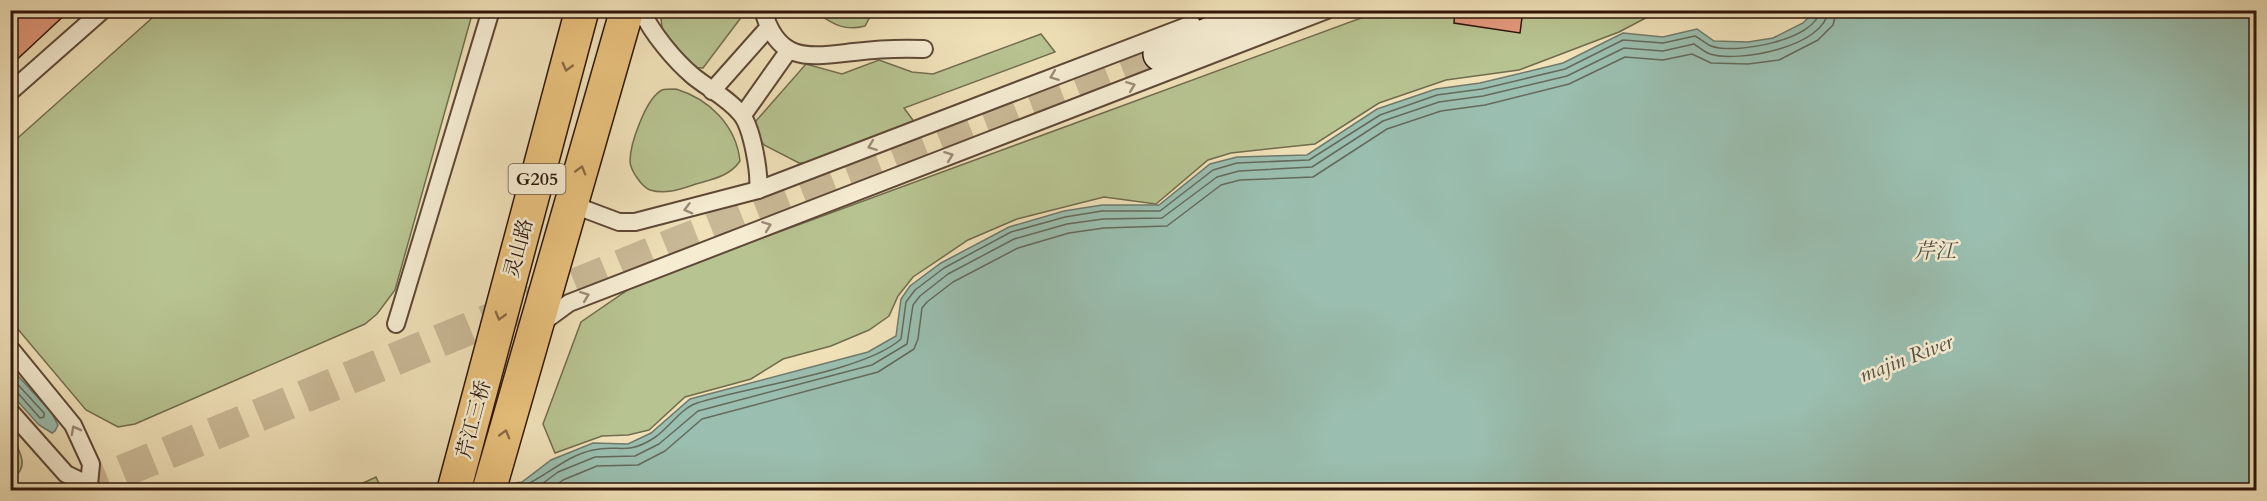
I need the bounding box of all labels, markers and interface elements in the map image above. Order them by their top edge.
one-way arrow [562,61,574,72]
one-way arrow [1050,69,1060,82]
one-way arrow [1125,80,1136,93]
one-way arrow [867,139,878,151]
one-way arrow [943,150,954,163]
road number: G205 [508,164,566,194]
one-way arrow [574,165,586,176]
one-way arrow [683,201,693,214]
street label: 灵山路 [498,216,539,281]
one-way arrow [761,220,772,233]
water label: 芹江 [1914,237,1959,266]
one-way arrow [580,291,590,304]
one-way arrow [495,310,507,321]
water label: majin River [1855,327,1958,390]
street label: 芹江三桥 [450,377,497,461]
one-way arrow [71,426,82,436]
one-way arrow [498,429,510,440]

